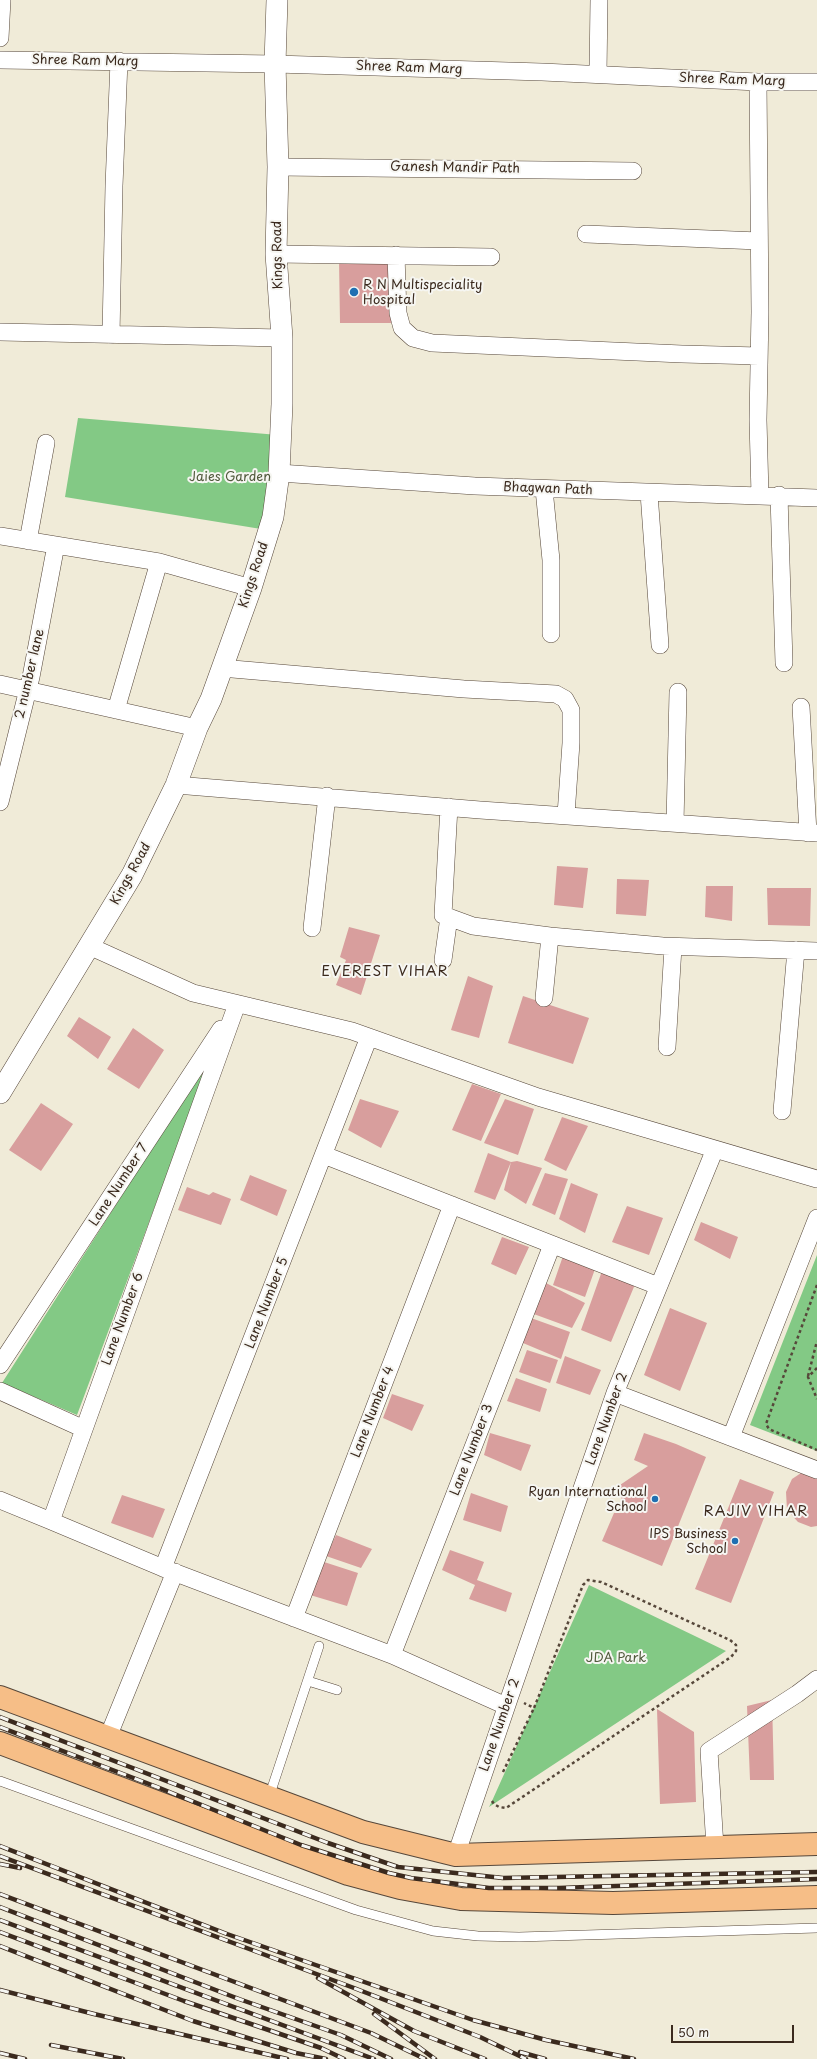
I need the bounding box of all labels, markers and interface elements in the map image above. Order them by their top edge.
street label: Shree Ram Marg [31,52,139,70]
street label: Shree Ram Marg [355,58,463,78]
street label: Shree Ram Marg [678,70,786,90]
street label: Ganesh Mandir Path [390,159,520,177]
street label: Kings Road [270,221,286,289]
place label: R N Multispeciality Hospital [363,277,482,308]
marker: R N Multispeciality Hospital [348,286,360,298]
park label: Jaies Garden [189,469,271,485]
street label: Bhagwan Path [503,480,593,498]
street label: Kings Road [236,540,272,610]
street label: 2 number lane [12,628,48,720]
street label: Kings Road [108,840,154,908]
district label: EVEREST VIHAR [322,964,448,980]
street label: Lane Number 7 [86,1141,152,1229]
street label: Lane Number 5 [242,1255,292,1351]
street label: Lane Number 6 [99,1271,147,1367]
street label: Lane Number 4 [348,1364,398,1460]
street label: Lane Number 2 [583,1371,631,1467]
street label: Lane Number 3 [447,1402,497,1498]
place label: Ryan International School [528,1484,647,1515]
marker: Ryan International School [650,1494,660,1504]
district label: RAJIV VIHAR [704,1504,808,1520]
place label: IPS Business School [649,1526,727,1557]
marker: IPS Business School [730,1536,740,1546]
park label: JDA Park [586,1650,646,1666]
street label: Lane Number 2 [477,1676,523,1774]
scale bar [673,2017,796,2043]
text: 50 m [678,2023,709,2041]

